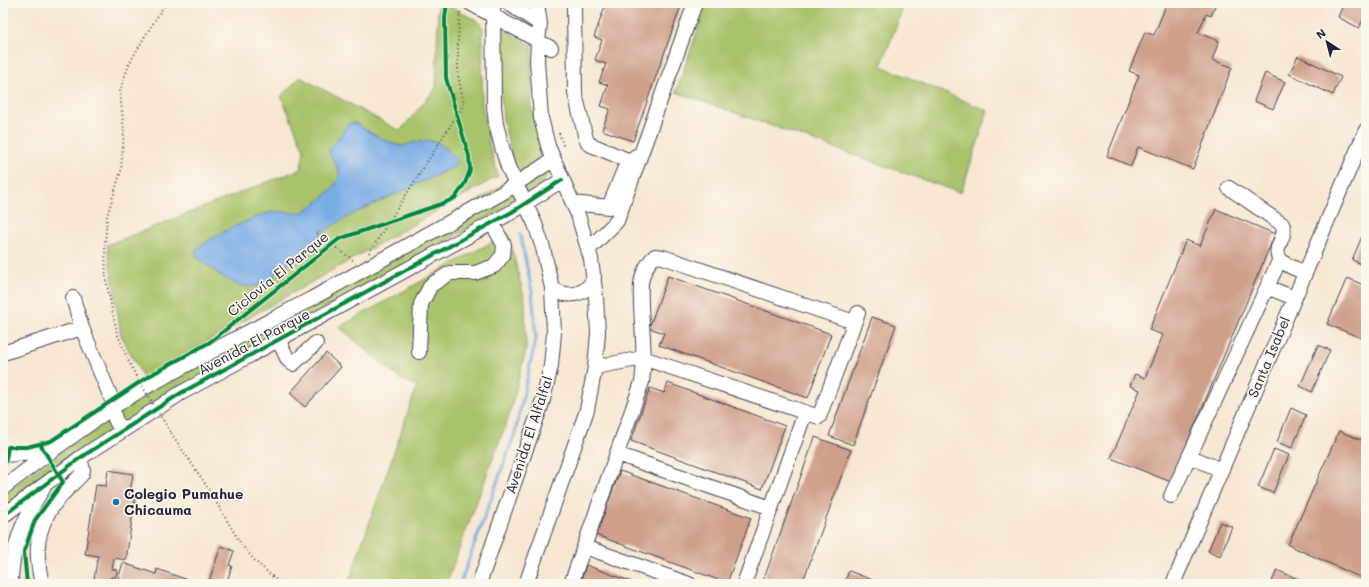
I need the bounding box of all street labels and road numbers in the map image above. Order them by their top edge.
street label: Ciclovía El Parque [223,227,332,320]
street label: Avenida El Parque [195,304,313,379]
street label: Santa Isabel [1243,313,1294,400]
street label: Avenida El Alfalfal [500,373,557,496]

